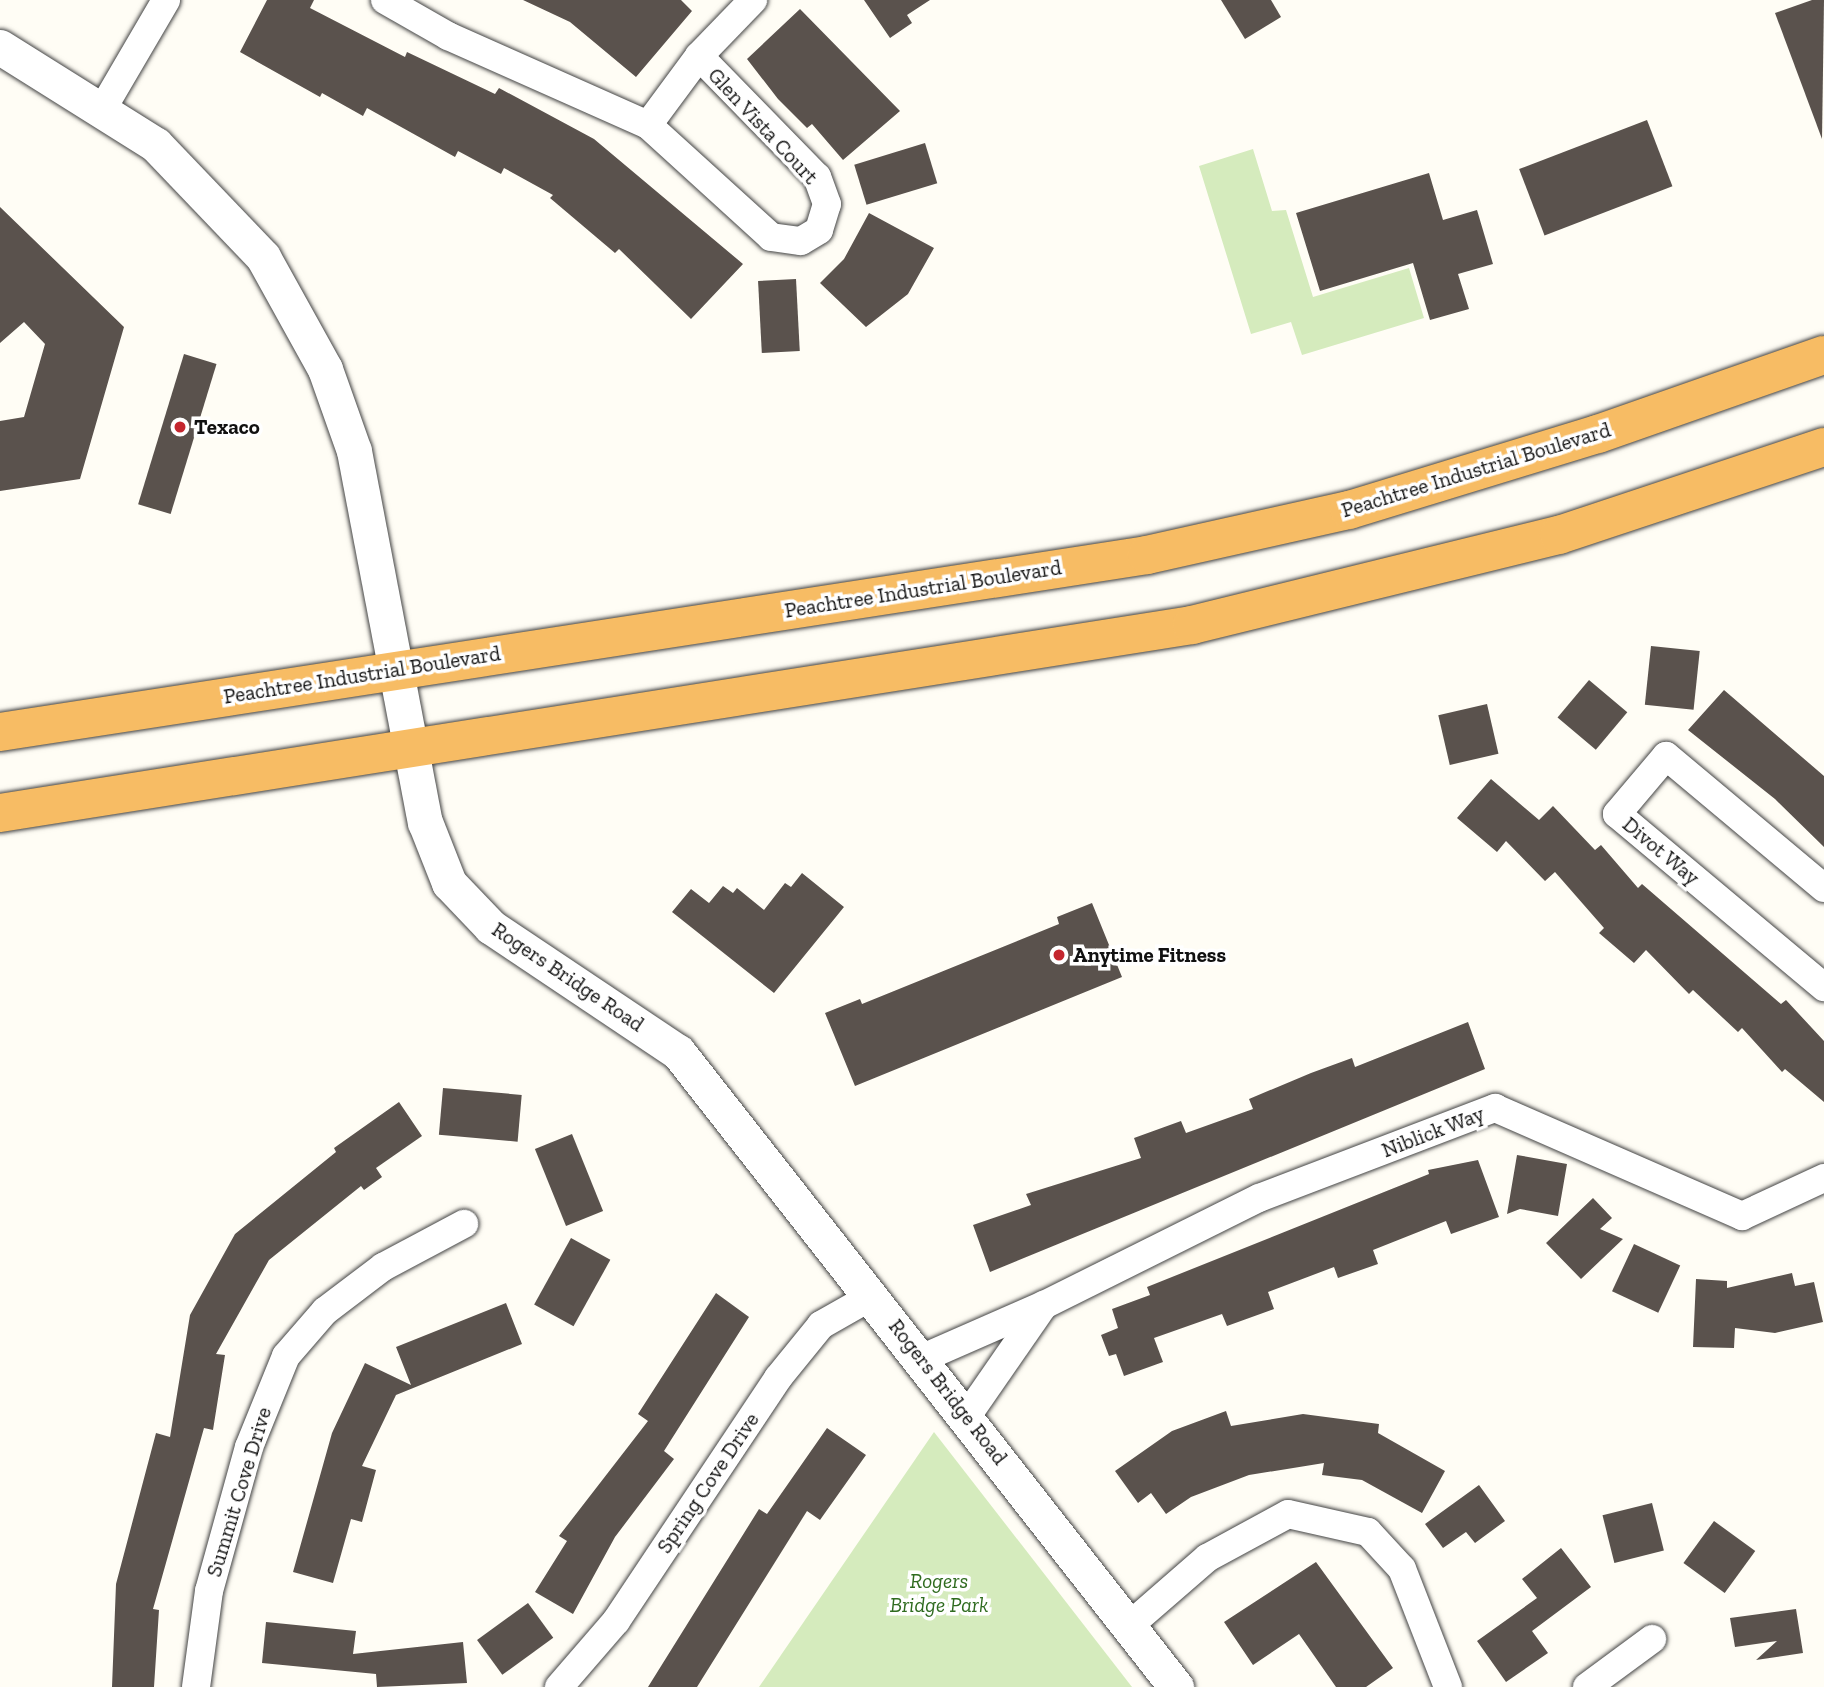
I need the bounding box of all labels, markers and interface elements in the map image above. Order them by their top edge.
street label: Glen Vista Court [702,62,824,190]
place label: Texaco [194,414,260,440]
street label: Peachtree Industrial Boulevard [1338,417,1614,523]
marker: Texaco [172,419,188,435]
street label: Peachtree Industrial Boulevard [783,555,1063,623]
street label: Peachtree Industrial Boulevard [222,641,502,709]
street label: Divot Way [1617,811,1705,891]
street label: Rogers Bridge Road [487,917,649,1037]
place label: Anytime Fitness [1073,942,1226,968]
marker: Anytime Fitness [1051,947,1067,963]
street label: Niblick Way [1378,1101,1488,1163]
street label: Rogers Bridge Road [883,1314,1013,1470]
street label: Summit Cove Drive [201,1404,277,1580]
street label: Spring Cove Drive [652,1408,764,1558]
park label: Rogers Bridge Park [890,1568,988,1618]

